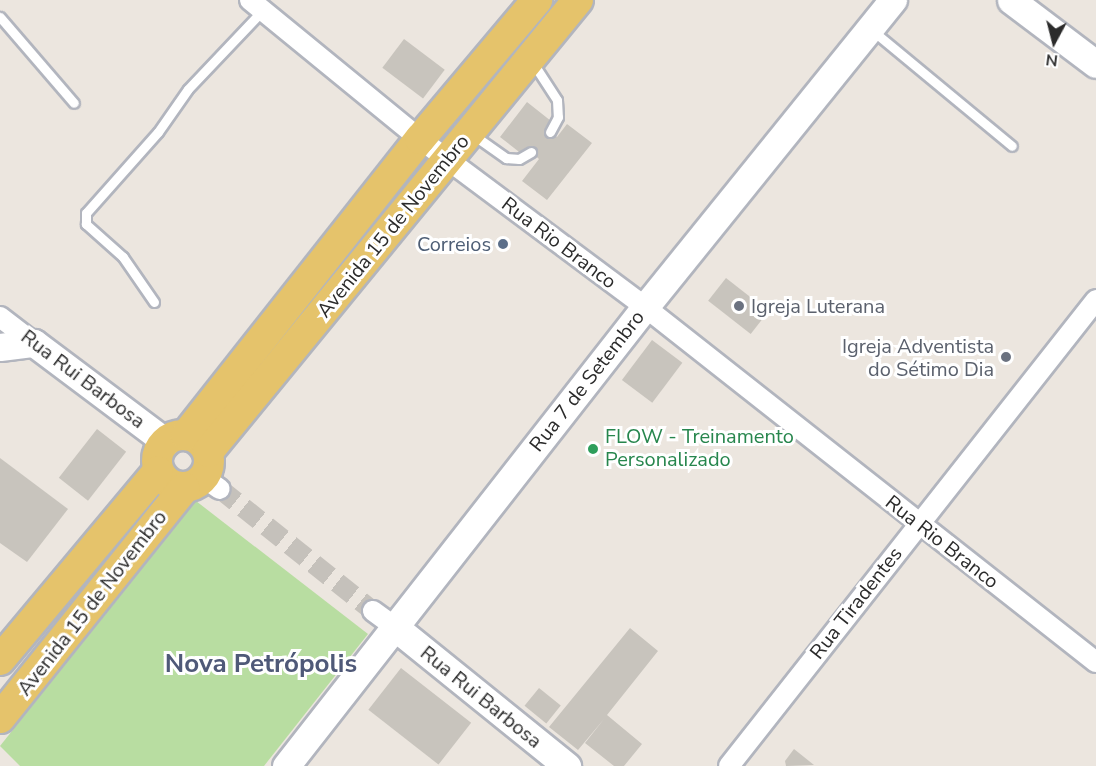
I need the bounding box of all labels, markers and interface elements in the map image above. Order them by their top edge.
north arrow [1024,12,1084,72]
text: N [1045,48,1059,72]
street label: Avenida 15 de Novembro [312,130,474,322]
street label: Rua Rio Branco [497,192,621,294]
place label: Correios [417,232,491,256]
marker: Correios [496,237,510,251]
place label: Igreja Luterana [751,294,885,318]
marker: Igreja Luterana [732,299,746,313]
street label: Rua 7 de Setembro [524,306,650,456]
street label: Rua Rui Barbosa [16,325,150,433]
place label: Igreja Adventista do Sétimo Dia [842,334,994,381]
marker: Igreja Adventista do Sétimo Dia [999,350,1013,364]
place label: FLOW - Treinamento Personalizado [605,425,794,472]
marker: FLOW - Treinamento Personalizado [586,442,600,456]
street label: Rua Rio Branco [880,490,1004,594]
street label: Avenida 15 de Novembro [12,506,172,700]
street label: Rua Tiradentes [805,542,907,664]
street label: Rua Rui Barbosa [416,641,546,753]
district label: Nova Petrópolis [165,648,357,680]

